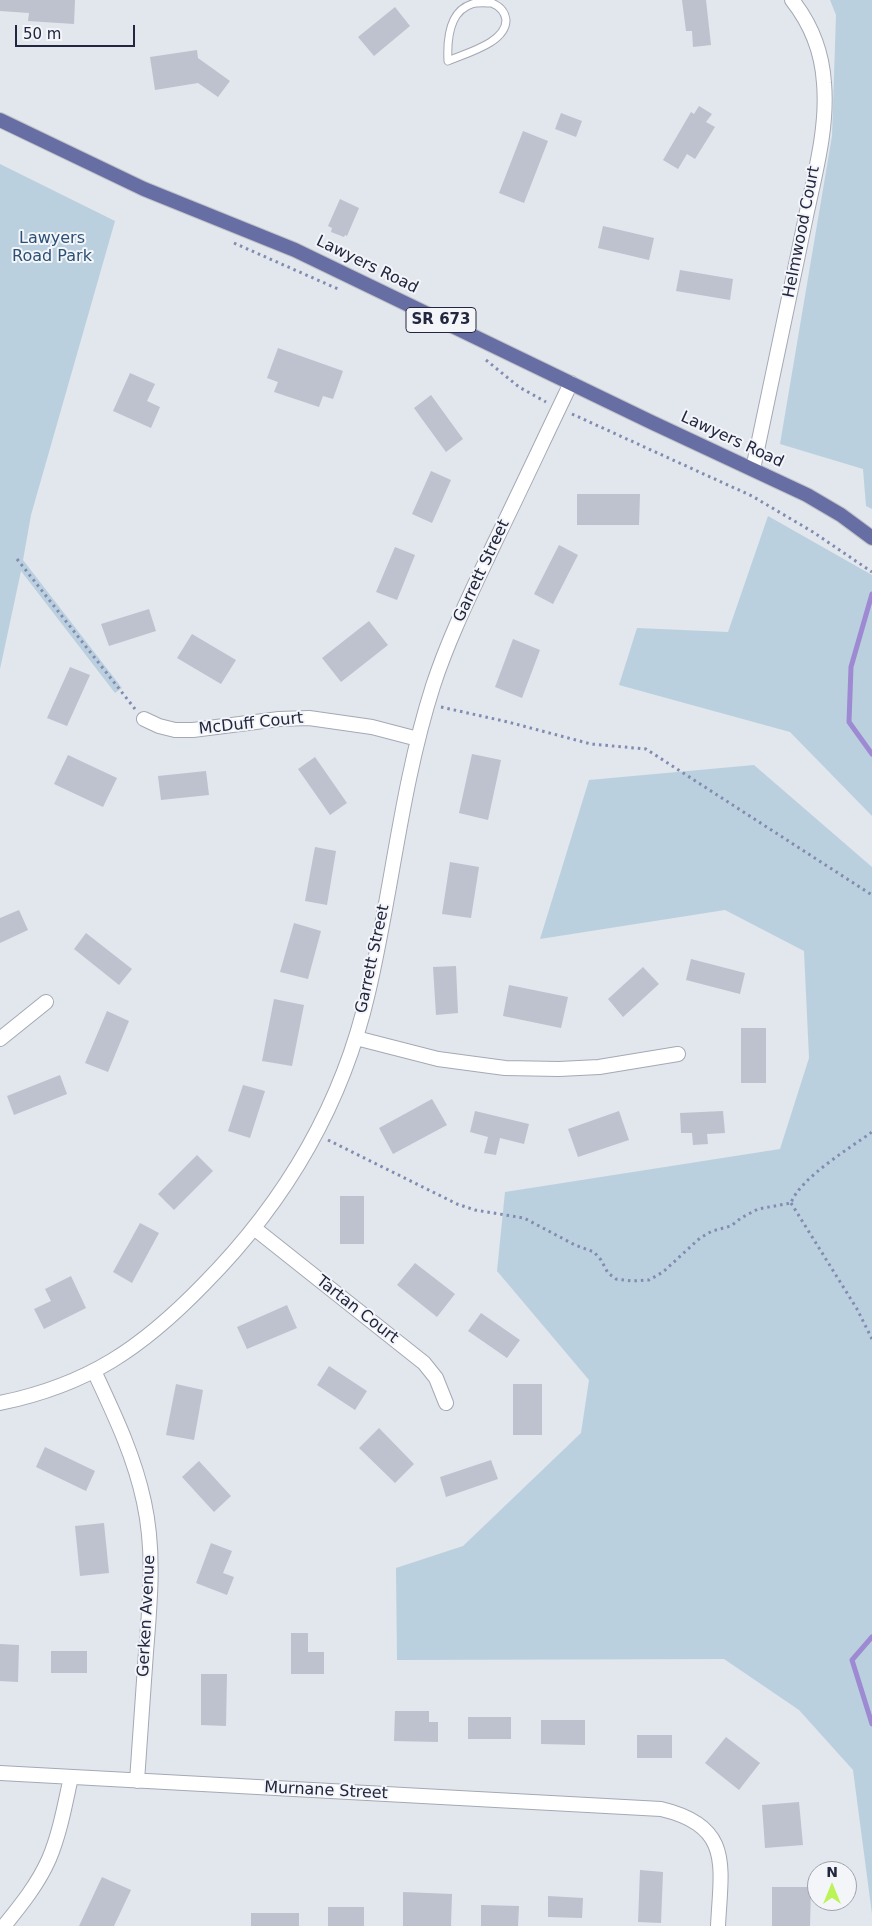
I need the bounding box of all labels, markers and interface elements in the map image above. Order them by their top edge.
scale bar [18,15,138,47]
text: 50 m [23,25,61,43]
street label: Helmwood Court [780,165,824,299]
park label: Lawyers Road Park [12,229,92,267]
street label: Lawyers Road [313,232,421,298]
road number: SR 673 [406,308,476,332]
street label: Lawyers Road [678,408,786,472]
street label: Garrett Street [450,517,514,625]
street label: McDuff Court [198,709,304,739]
street label: Garrett Street [352,903,394,1015]
street label: Tartan Court [312,1272,402,1348]
street label: Gerken Avenue [134,1555,160,1677]
street label: Murnane Street [264,1778,388,1804]
north arrow [807,1861,857,1911]
text: N [826,1864,838,1880]

